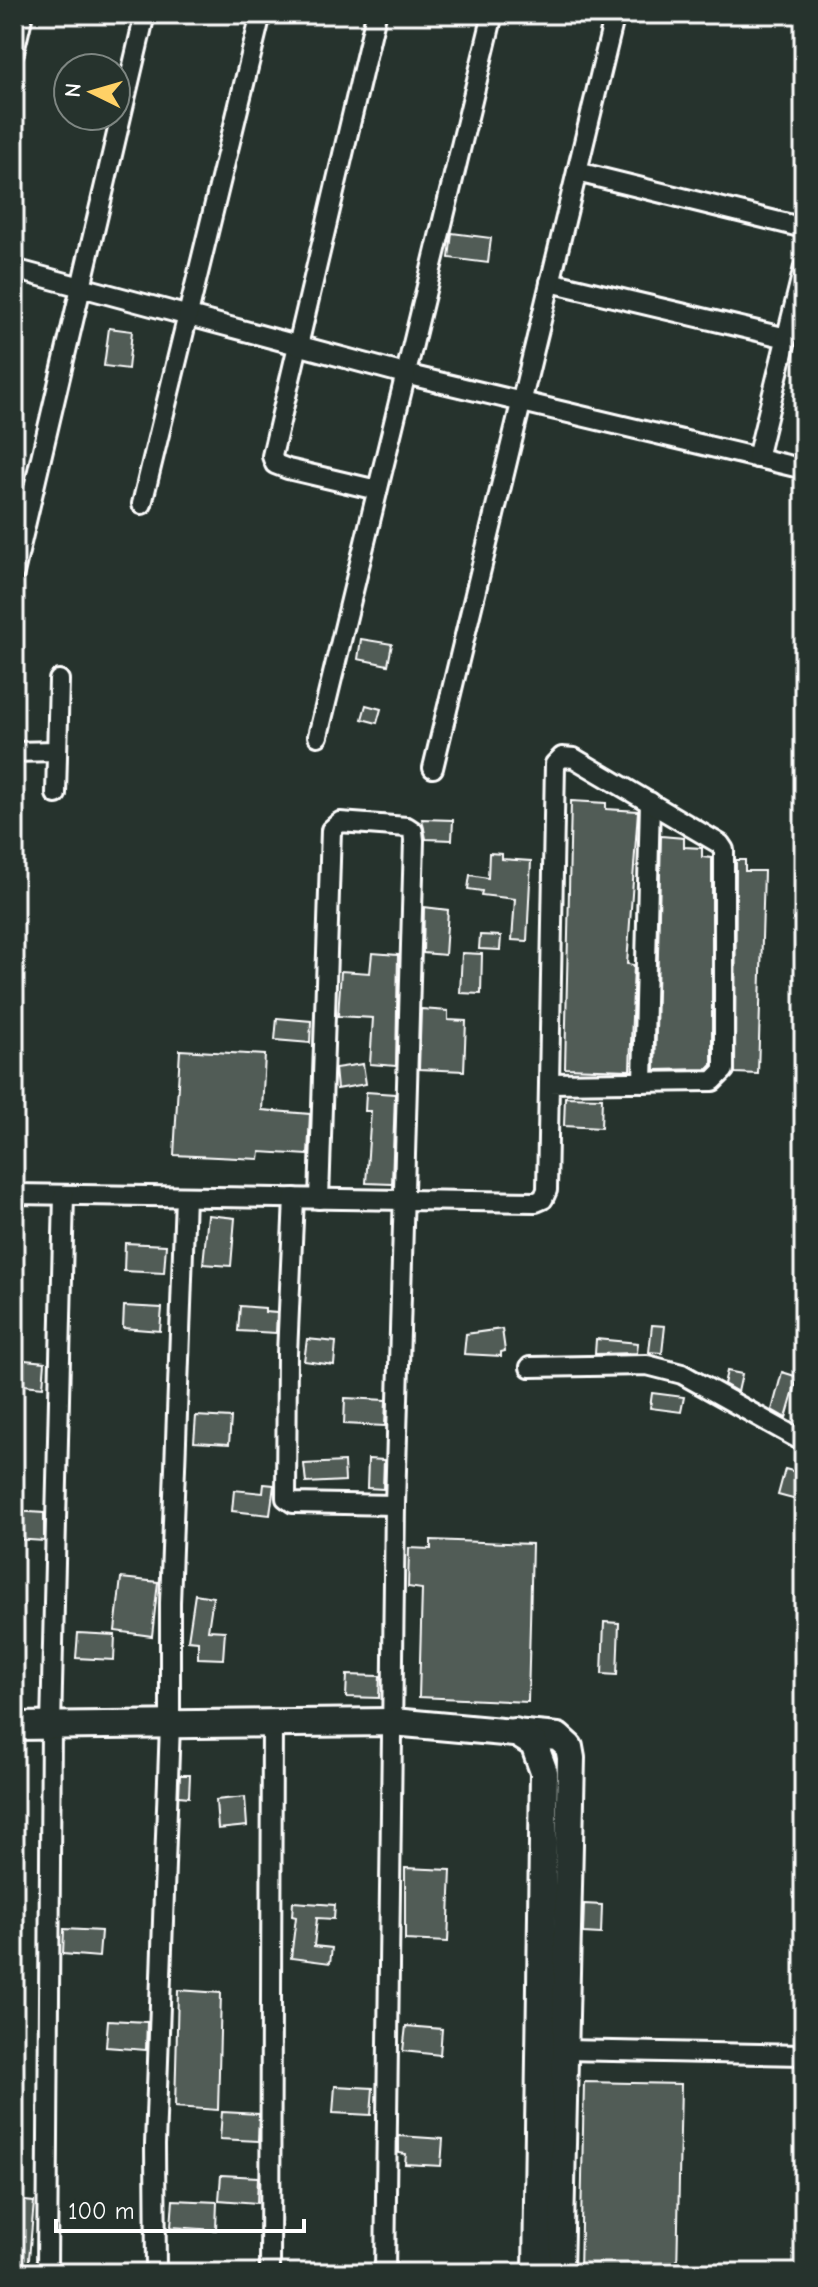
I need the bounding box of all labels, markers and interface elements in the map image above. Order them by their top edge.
north arrow [52,52,132,132]
text: N [59,82,87,99]
scale bar [56,2183,304,2233]
text: 100 m [68,2197,135,2225]

